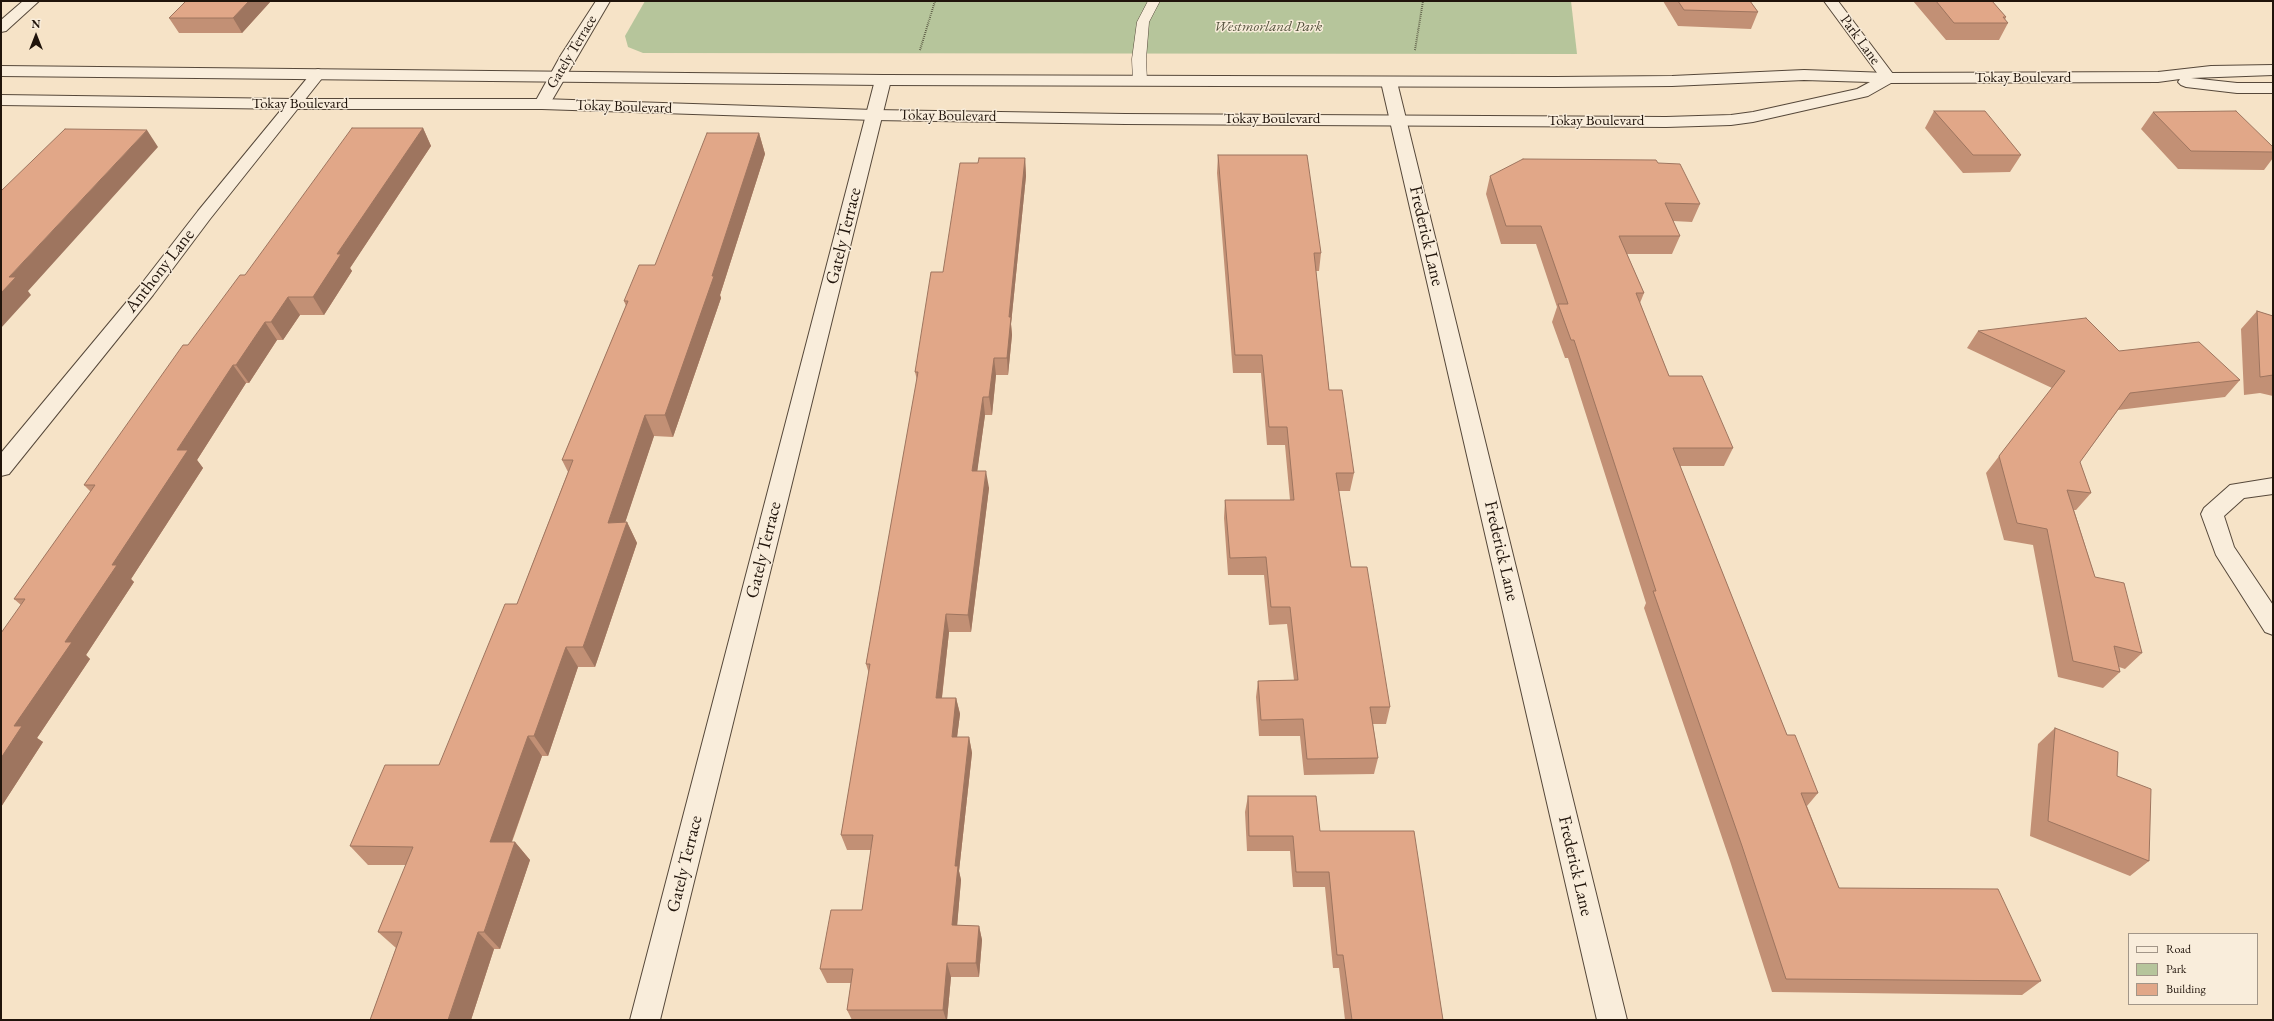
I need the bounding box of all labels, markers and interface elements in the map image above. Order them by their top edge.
street label: Gately Terrace [543,12,601,92]
street label: Park Lane [1836,12,1884,68]
north arrow [16,16,56,56]
text: N [32,17,40,31]
park label: Westmorland Park [1214,18,1322,36]
street label: Tokay Boulevard [1975,69,2071,87]
street label: Tokay Boulevard [252,95,348,113]
street label: Tokay Boulevard [575,96,673,118]
street label: Tokay Boulevard [900,106,996,126]
street label: Tokay Boulevard [1224,110,1320,128]
street label: Tokay Boulevard [1548,112,1644,130]
street label: Frederick Lane [1404,184,1448,288]
street label: Gately Terrace [822,185,866,287]
street label: Anthony Lane [121,225,199,317]
street label: Gately Terrace [742,499,786,601]
street label: Frederick Lane [1479,499,1523,603]
street label: Gately Terrace [663,813,707,915]
street label: Frederick Lane [1553,814,1597,918]
legend [2128,933,2258,1005]
text: Road [2166,941,2191,957]
text: Park [2166,961,2186,977]
text: Building [2166,981,2206,997]

